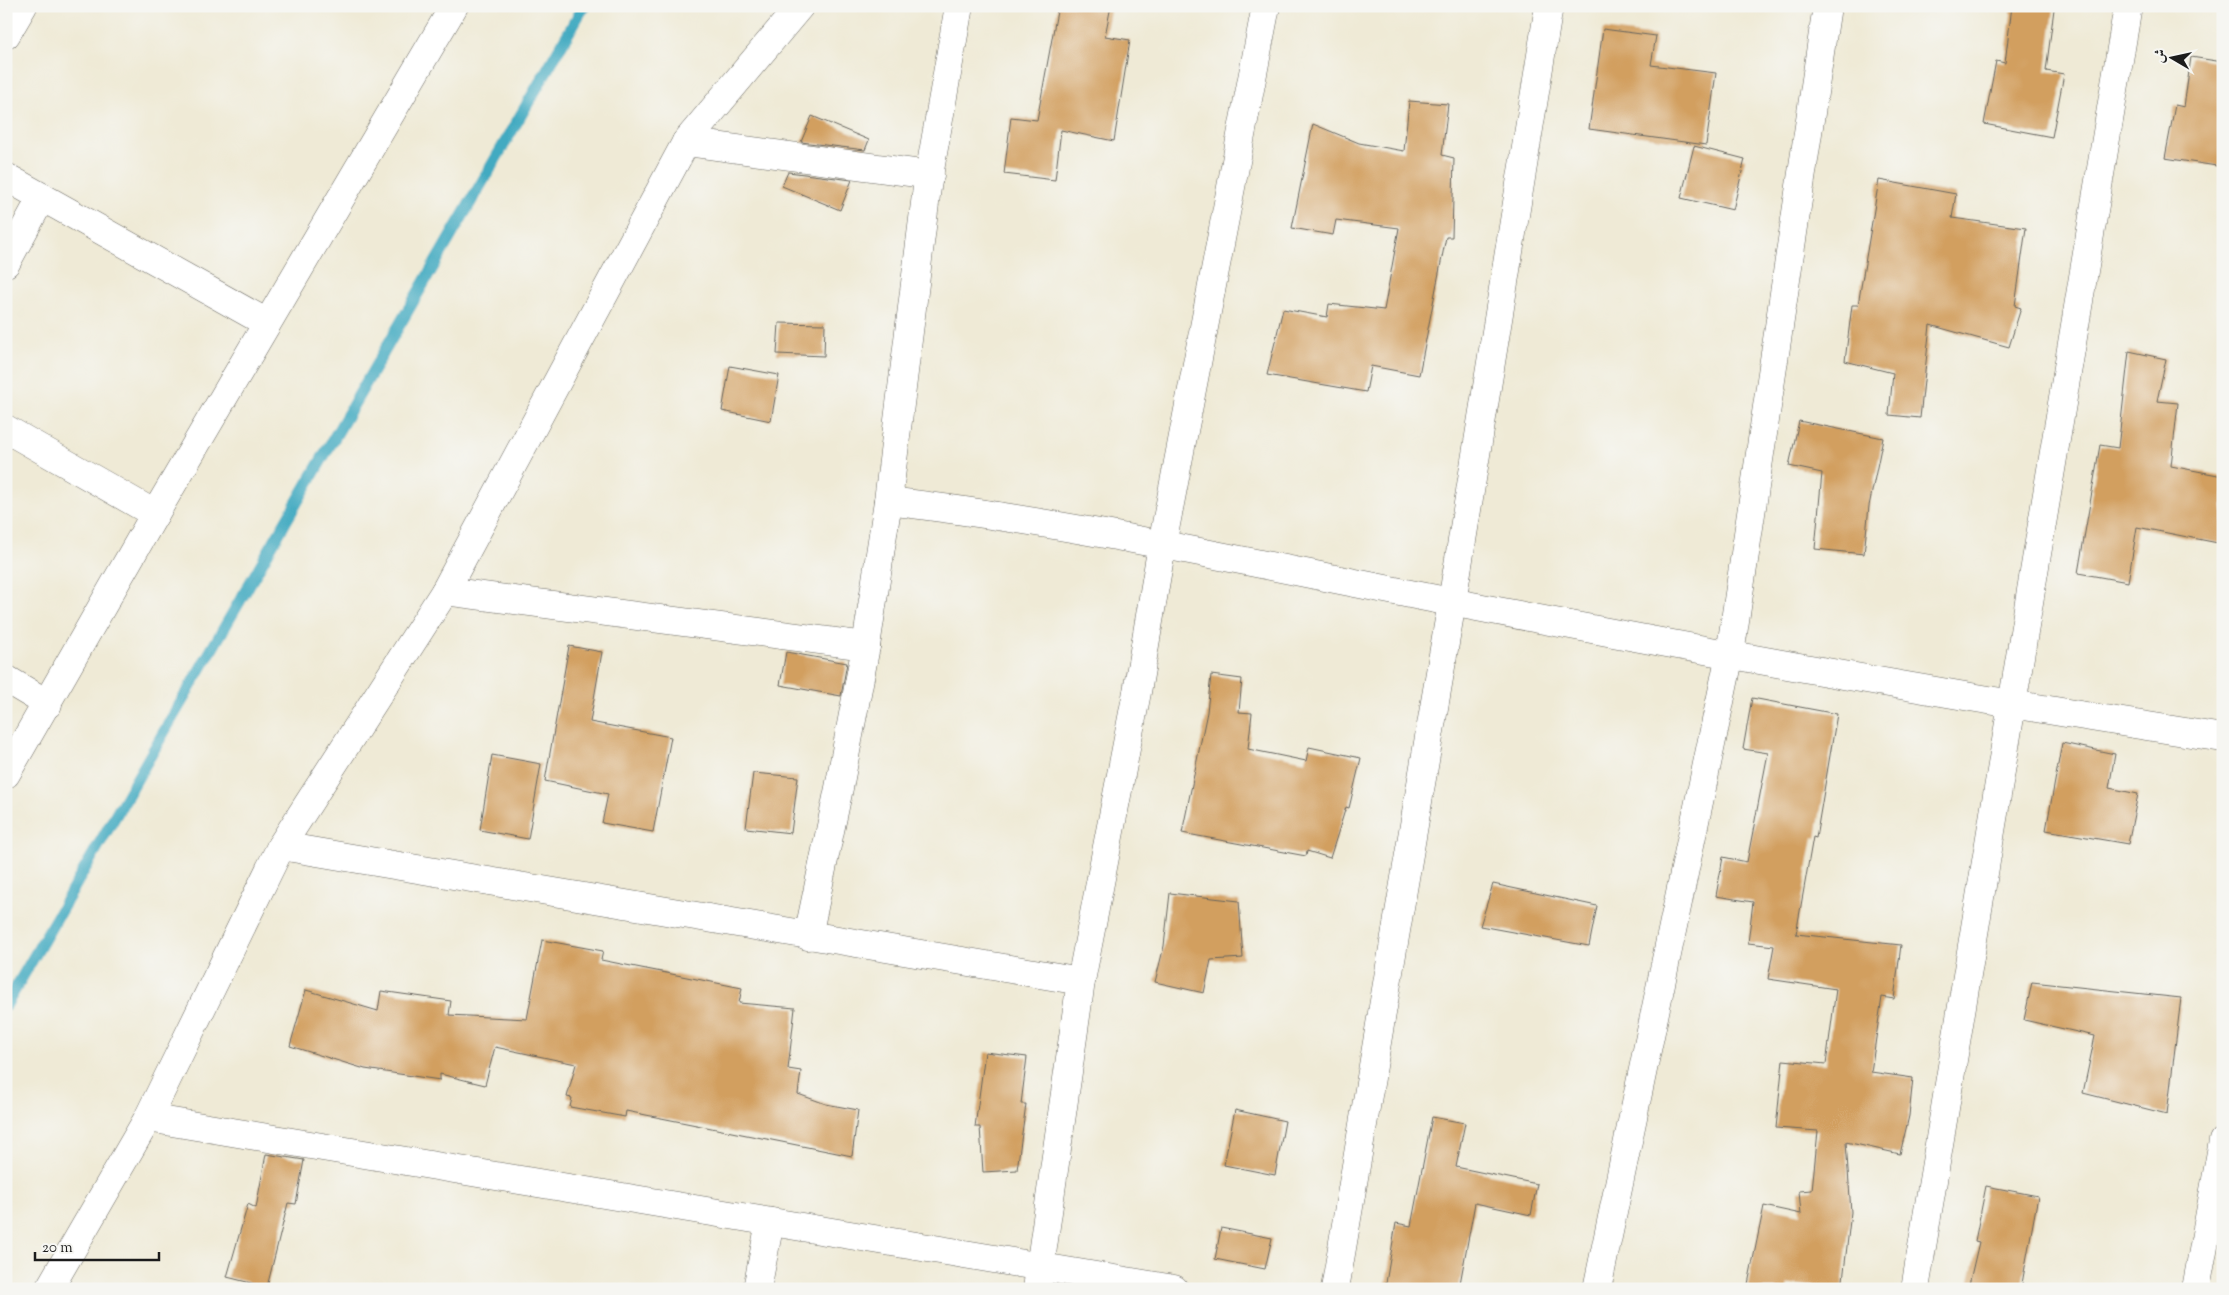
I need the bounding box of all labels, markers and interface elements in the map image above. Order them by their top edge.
north arrow [2146,32,2196,82]
text: ش [2150,48,2172,65]
scale bar [35,1230,159,1262]
text: 20 m [42,1238,73,1259]

